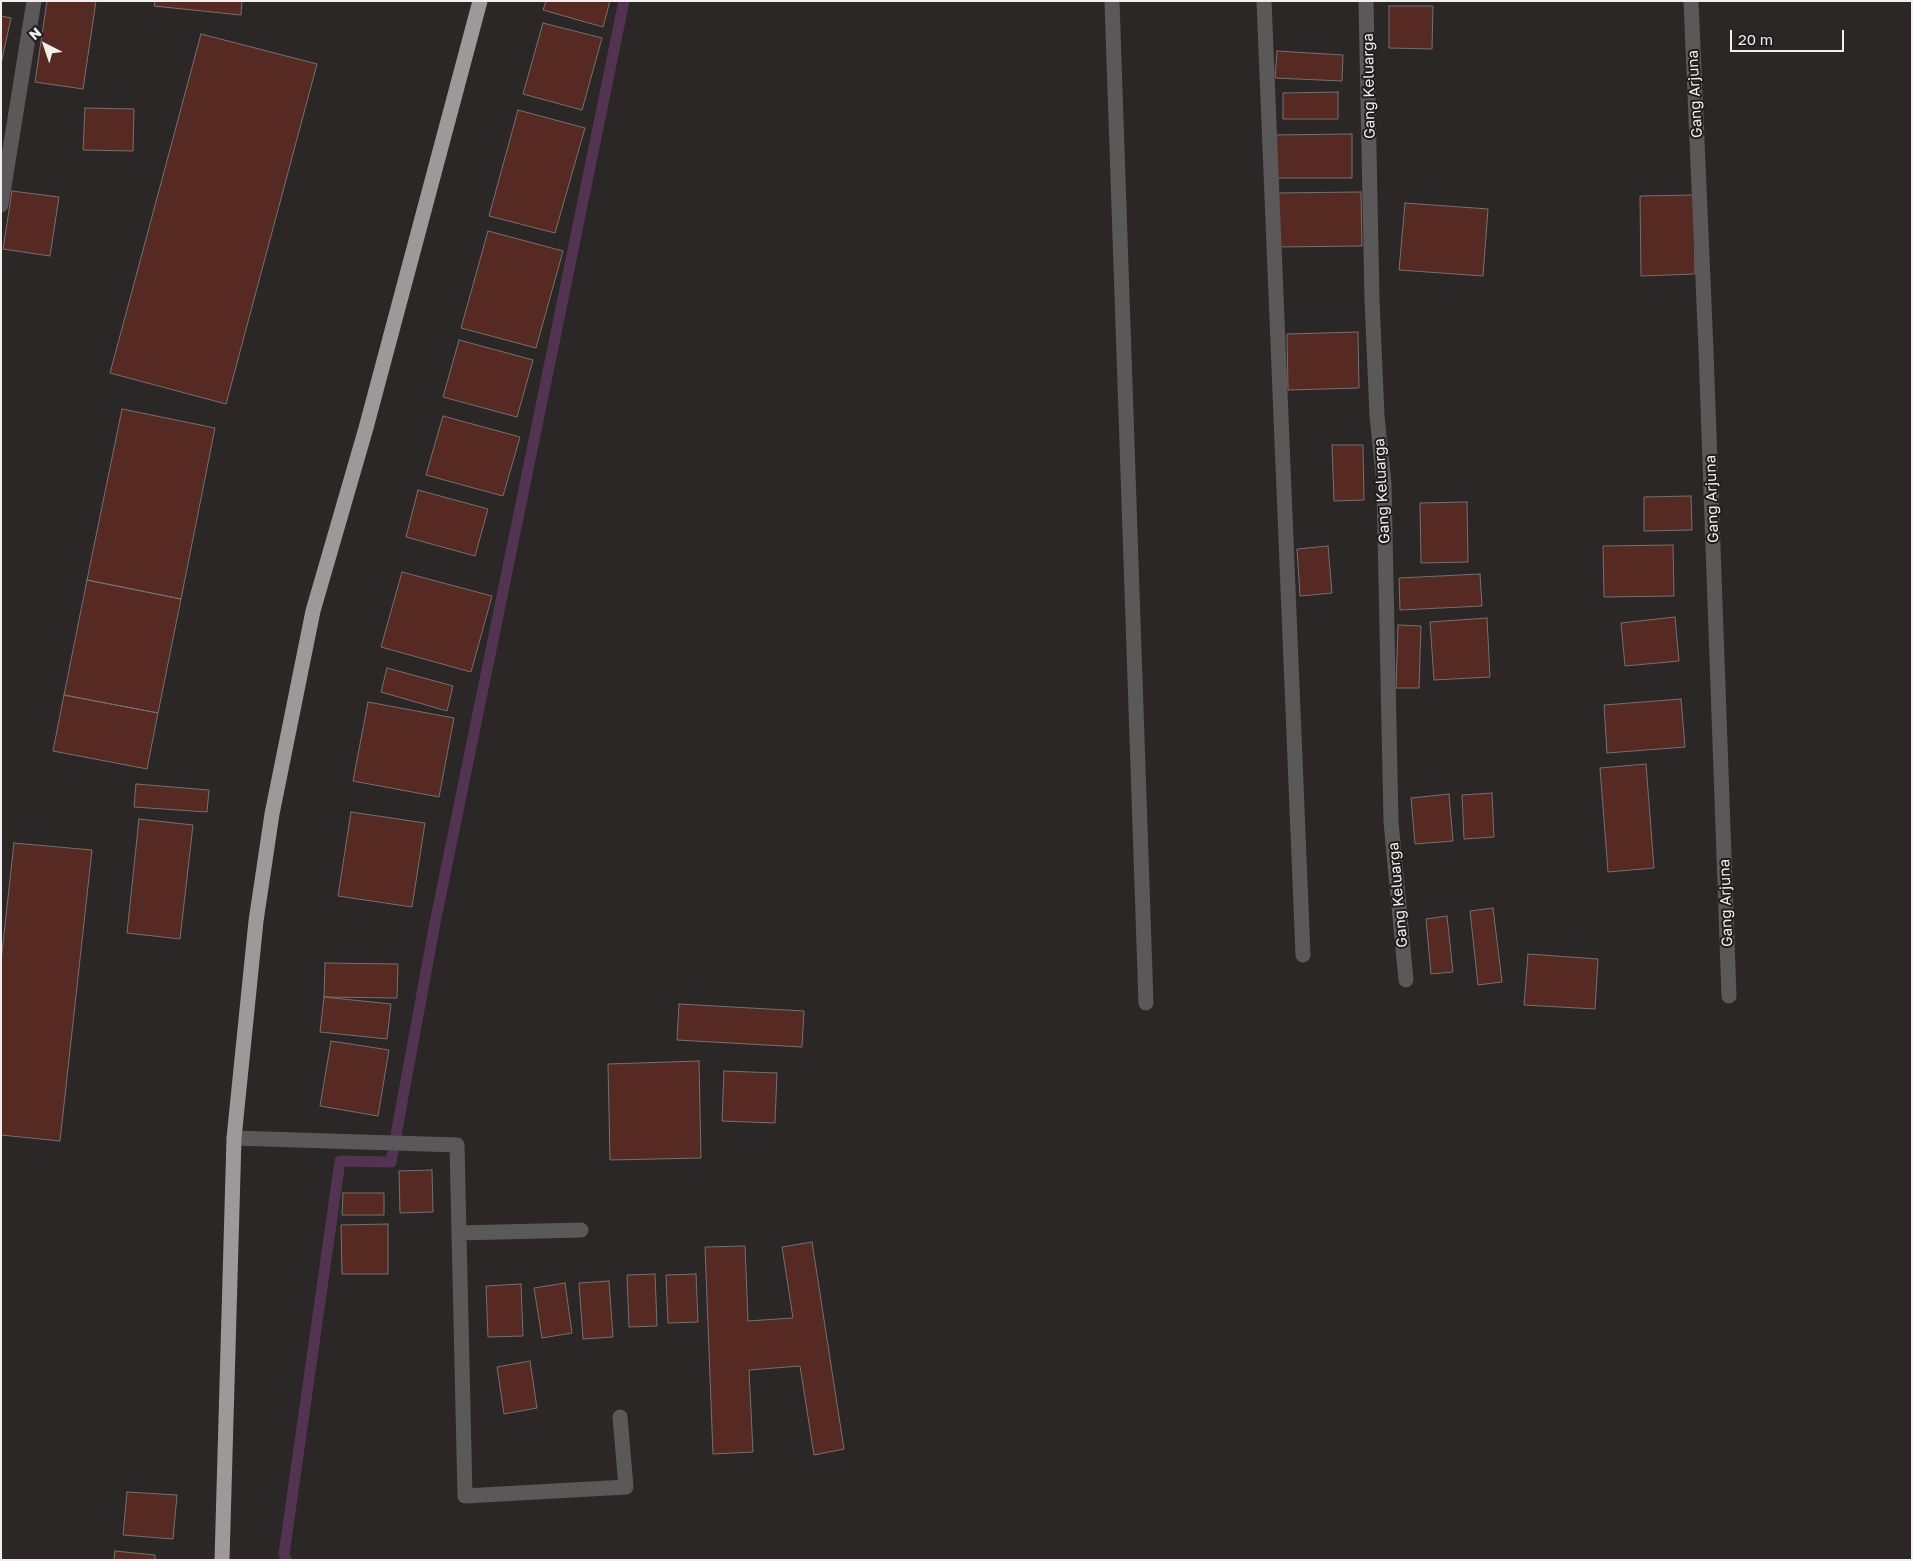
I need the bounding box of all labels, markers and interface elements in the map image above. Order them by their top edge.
north arrow [20,20,70,70]
scale bar [1733,20,1847,52]
text: N [25,23,44,43]
text: 20 m [1738,30,1773,48]
street label: Gang Keluarga [1359,33,1379,139]
street label: Gang Arjuna [1684,50,1706,138]
street label: Gang Keluarga [1370,438,1394,544]
street label: Gang Arjuna [1701,455,1723,543]
street label: Gang Keluarga [1384,842,1412,948]
street label: Gang Arjuna [1715,859,1737,947]

